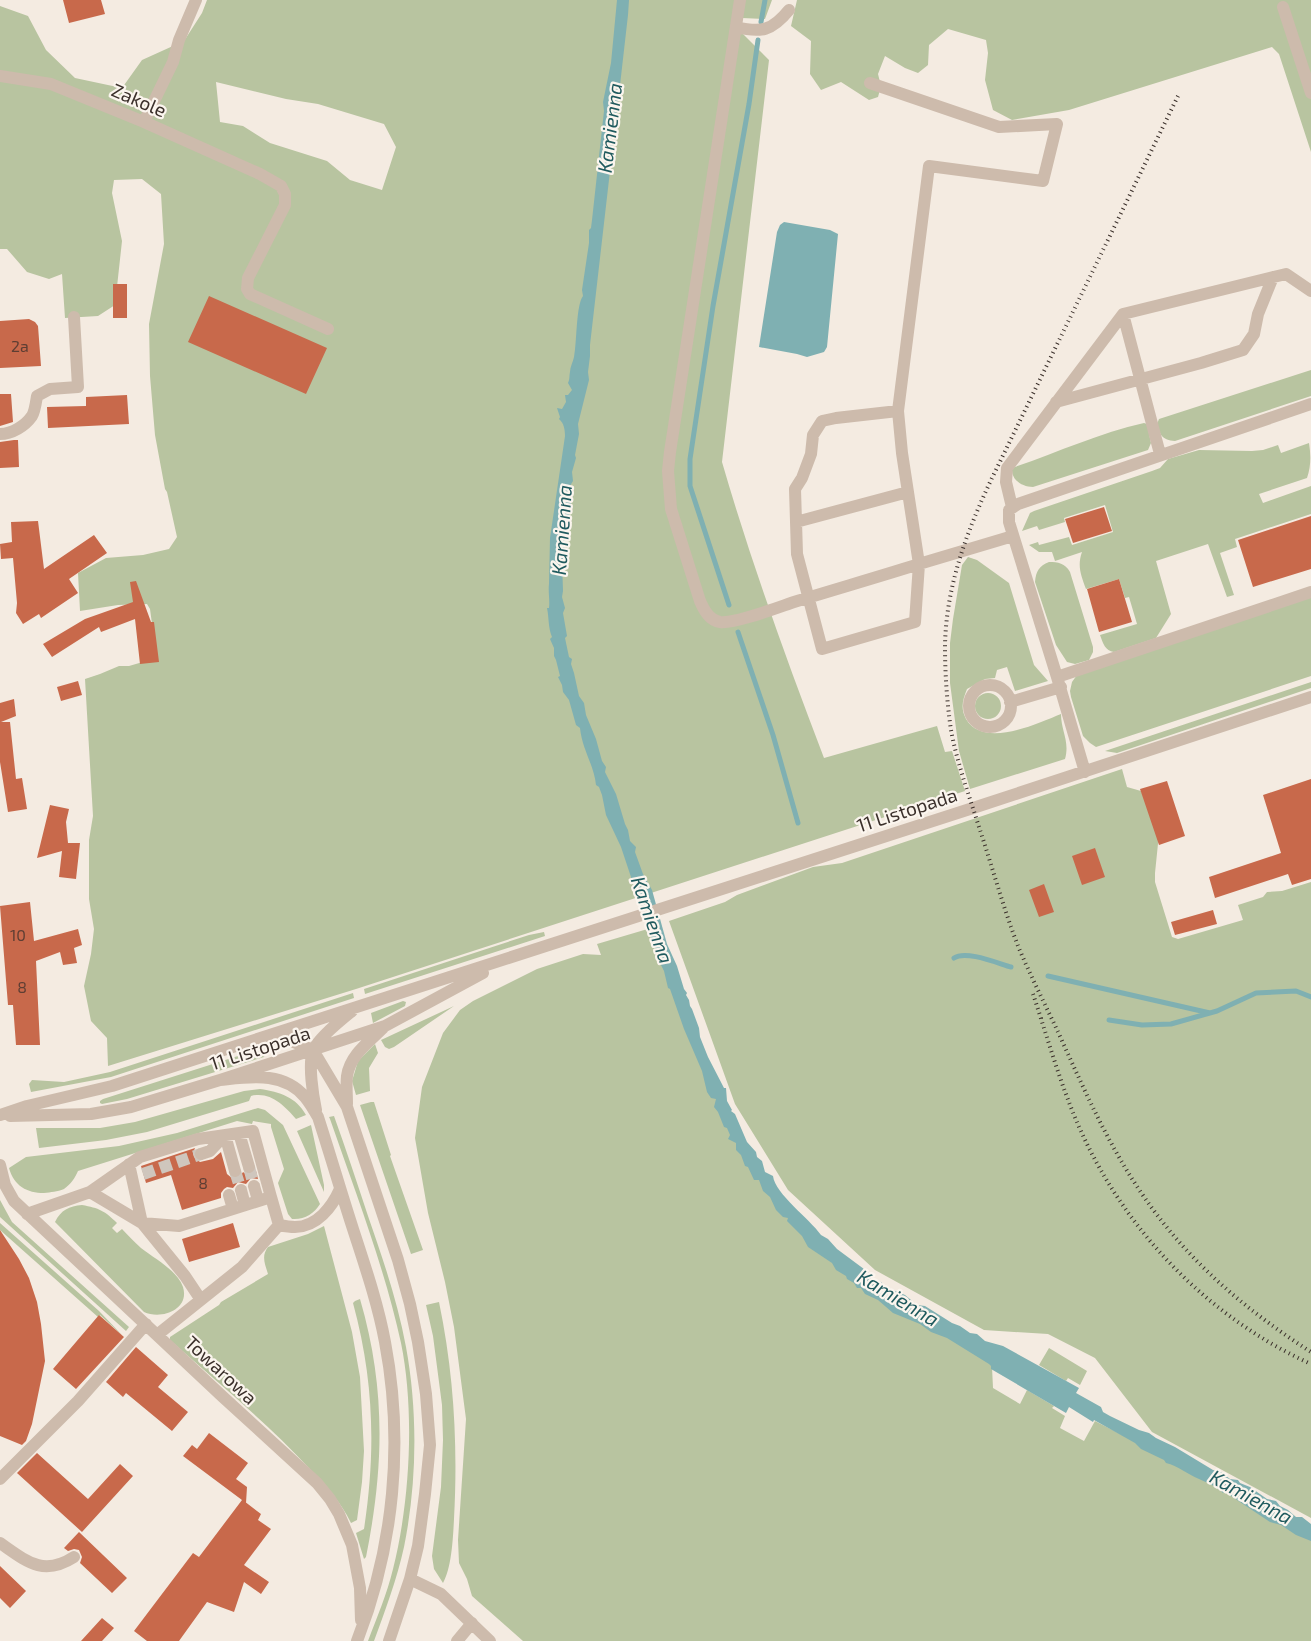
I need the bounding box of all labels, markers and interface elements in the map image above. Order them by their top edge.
street label: Zakole [108,78,170,121]
water label: Kamienna [592,81,626,174]
house number: 2a [11,336,29,355]
water label: Kamienna [546,484,576,576]
street label: 11 Listopada [854,782,960,837]
water label: Kamienna [627,873,679,966]
house number: 10 [10,925,26,944]
house number: 8 [17,977,27,996]
street label: 11 Listopada [207,1020,313,1075]
house number: 8 [198,1173,208,1192]
water label: Kamienna [853,1263,944,1331]
street label: Towarowa [181,1331,262,1409]
water label: Kamienna [1206,1464,1297,1529]

